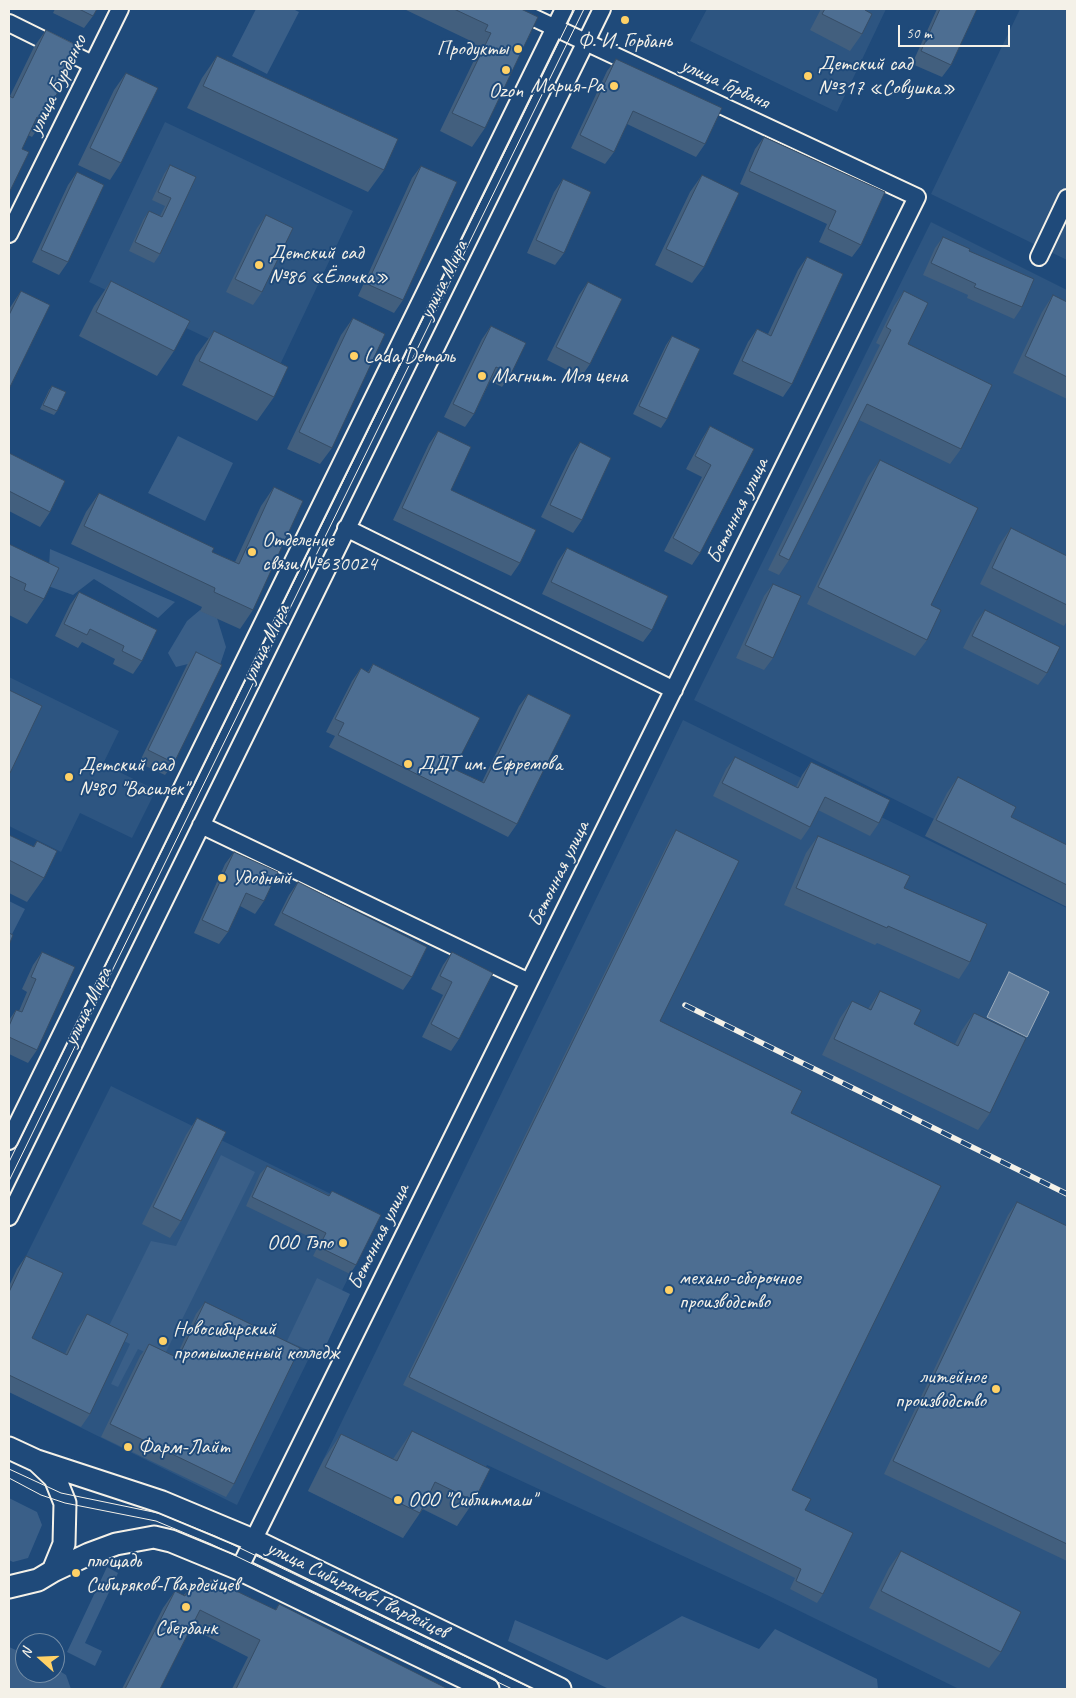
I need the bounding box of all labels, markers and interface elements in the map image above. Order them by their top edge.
marker: Ф. И. Горбань [619,14,631,26]
scale bar [901,15,1014,47]
text: 50 m [906,24,932,43]
place label: Ф. И. Горбань [578,28,672,54]
street label: улица Бурденко [23,31,93,139]
place label: Продукты [437,36,508,62]
marker: Продукты [512,43,524,55]
place label: Детский сад №317 «Совушка» [818,51,955,101]
street label: улица Горбаня [677,53,773,115]
marker: Ozon [500,64,512,76]
marker: Детский сад №317 «Совушка» [802,70,814,82]
place label: Мария-Ра [531,73,604,99]
place label: Ozon [489,78,523,104]
marker: Мария-Ра [608,80,620,92]
street label: улица Мира [414,237,474,323]
place label: Детский сад №86 «Ёлочка» [269,240,389,290]
marker: Детский сад №86 «Ёлочка» [253,259,265,271]
place label: Lada Dеталь [364,343,455,369]
marker: Lada Dеталь [348,350,360,362]
place label: Магнит. Моя цена [492,363,627,389]
marker: Магнит. Моя цена [476,370,488,382]
street label: Бетонная улица [702,454,774,568]
place label: Отделение связи №630024 [262,527,377,577]
marker: Отделение связи №630024 [246,546,258,558]
street label: улица Мира [236,601,296,687]
place label: ДДТ им. Ефремова [418,751,562,777]
place label: Детский сад №80 "Василек" [79,752,188,802]
marker: ДДТ им. Ефремова [402,758,414,770]
marker: Детский сад №80 "Василек" [63,771,75,783]
street label: Бетонная улица [523,817,595,931]
place label: Удобный [232,865,291,891]
marker: Удобный [216,872,228,884]
street label: улица Мира [58,964,118,1050]
street label: Бетонная улица [343,1180,415,1294]
place label: ООО Тэпо [267,1230,333,1256]
marker: ООО Тэпо [337,1237,349,1249]
place label: механо-сборочное производство [679,1265,801,1315]
marker: механо-сборочное производство [663,1284,675,1296]
place label: Новосибирский промышленный колледж [173,1316,339,1366]
marker: Новосибирский промышленный колледж [157,1335,169,1347]
place label: литейное производство [895,1364,986,1414]
marker: литейное производство [990,1383,1002,1395]
place label: Фарм-Лайт [138,1434,229,1460]
marker: Фарм-Лайт [122,1441,134,1453]
place label: ООО "Сиблитмаш" [408,1487,536,1513]
marker: ООО "Сиблитмаш" [392,1494,404,1506]
street label: улица Сибиряков-Гвардейцев [262,1535,452,1645]
place label: площадь Сибиряков-Гвардейцев [86,1548,239,1598]
marker: площадь Сибиряков-Гвардейцев [70,1567,82,1579]
marker: Сбербанк [180,1601,192,1613]
place label: Сбербанк [155,1615,217,1641]
north arrow [15,1633,65,1683]
text: N [17,1646,36,1660]

